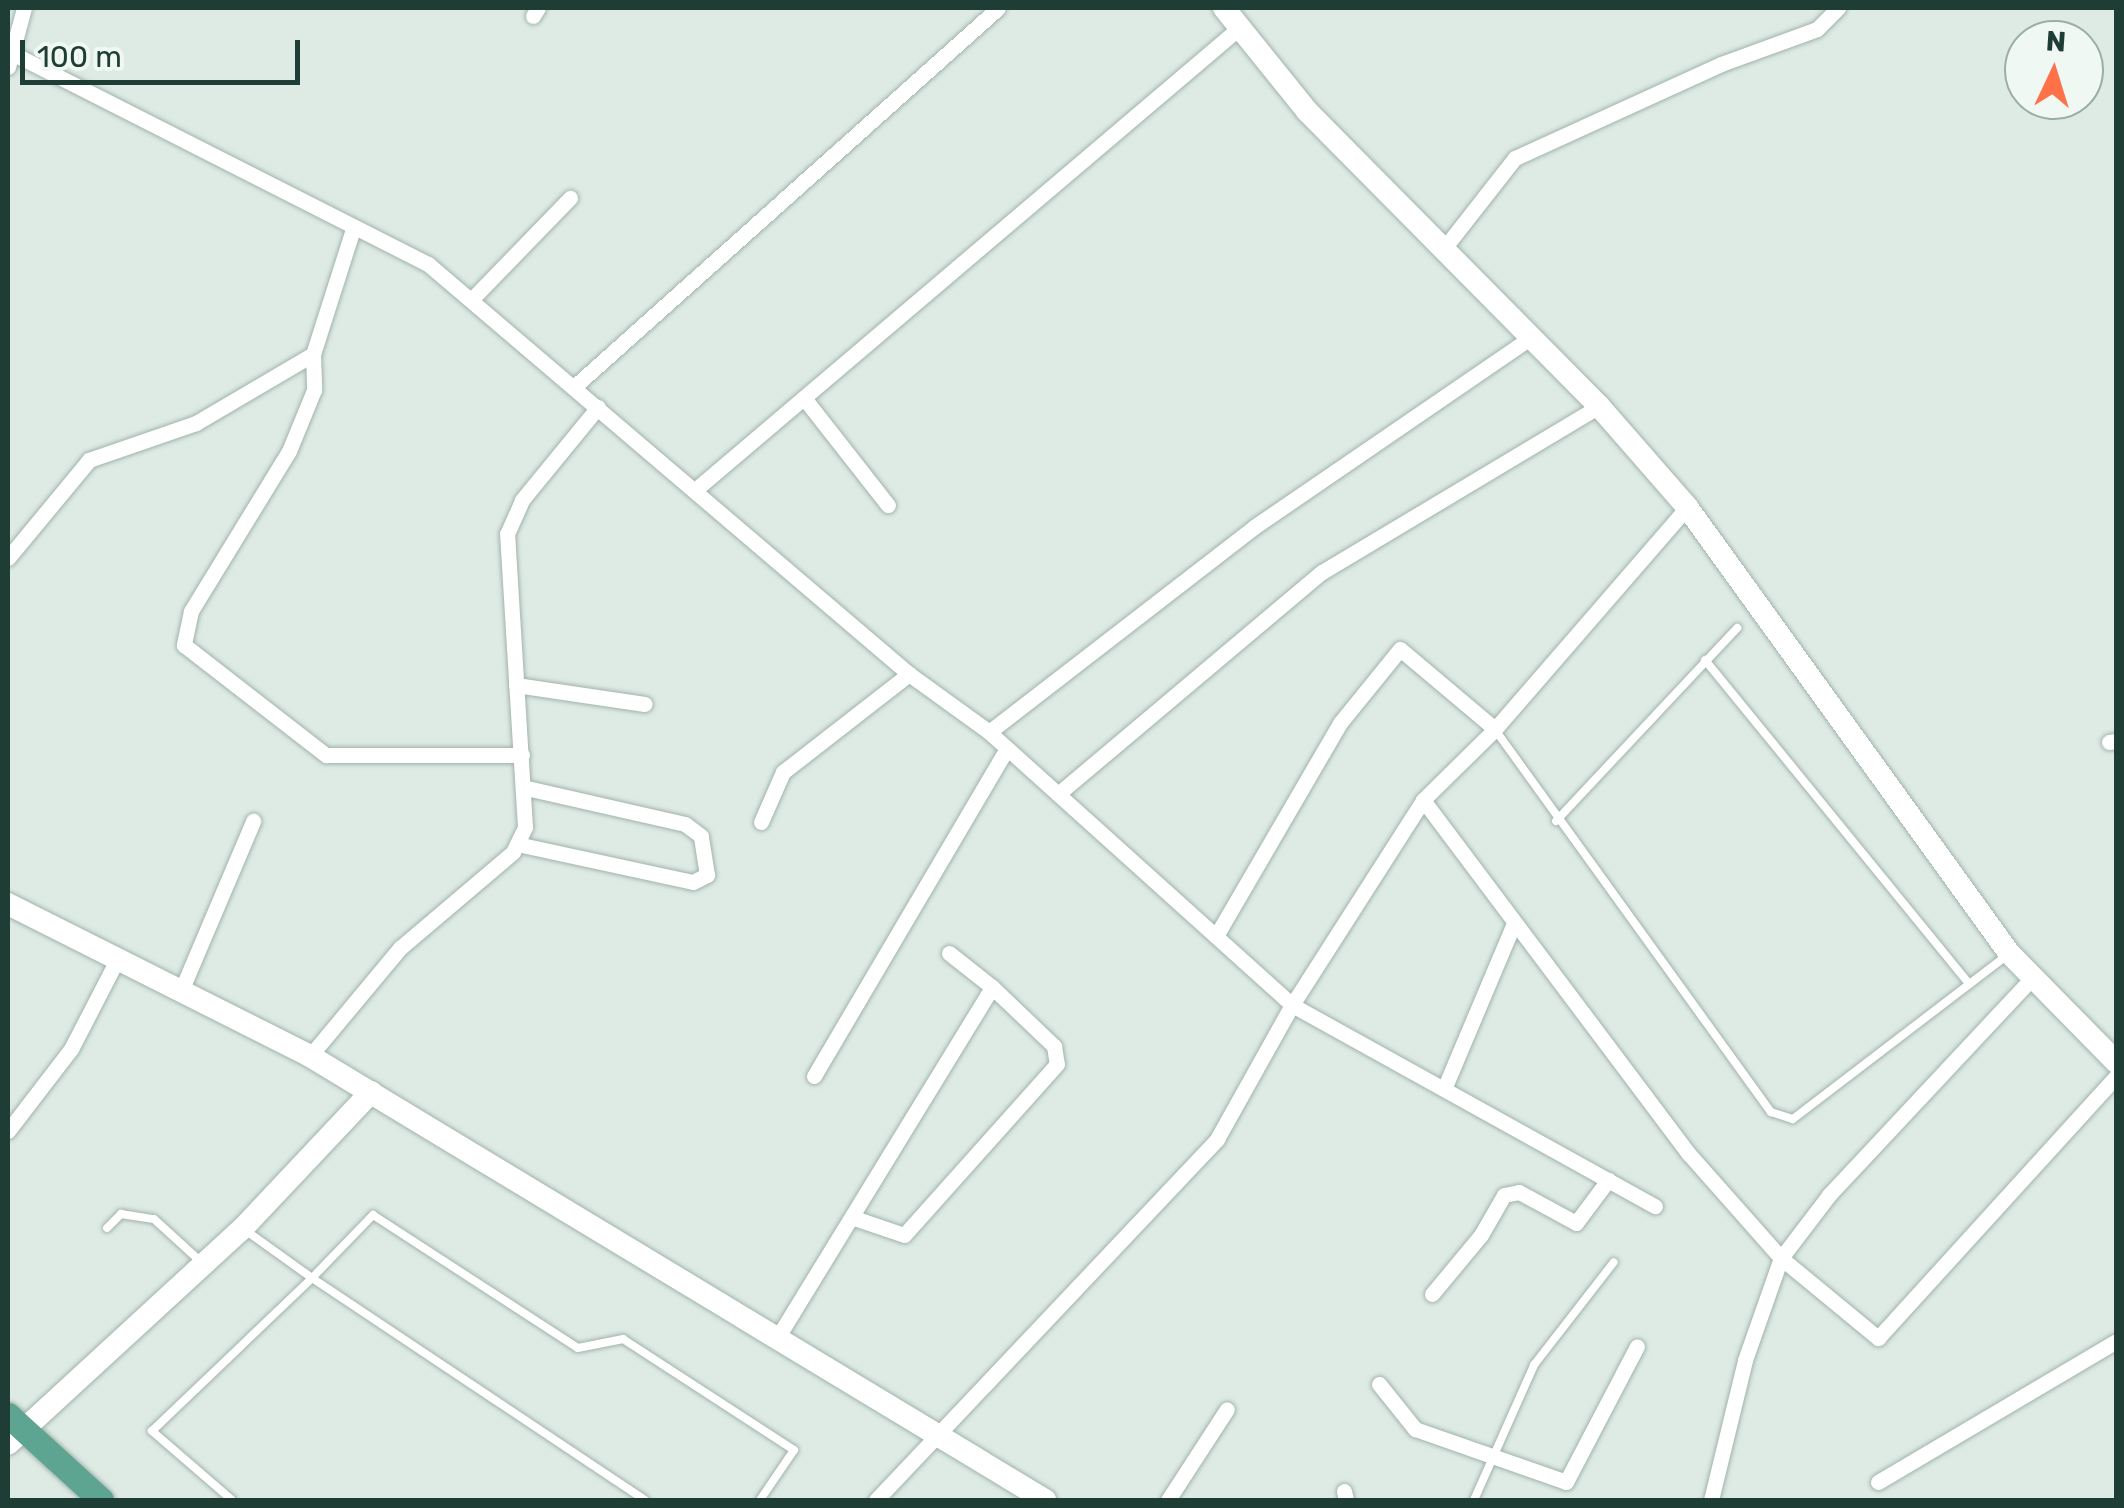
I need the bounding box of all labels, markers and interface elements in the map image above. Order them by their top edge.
scale bar [25,20,305,82]
north arrow [2004,20,2104,120]
text: N [2045,24,2067,59]
text: 100 m [37,39,122,75]

